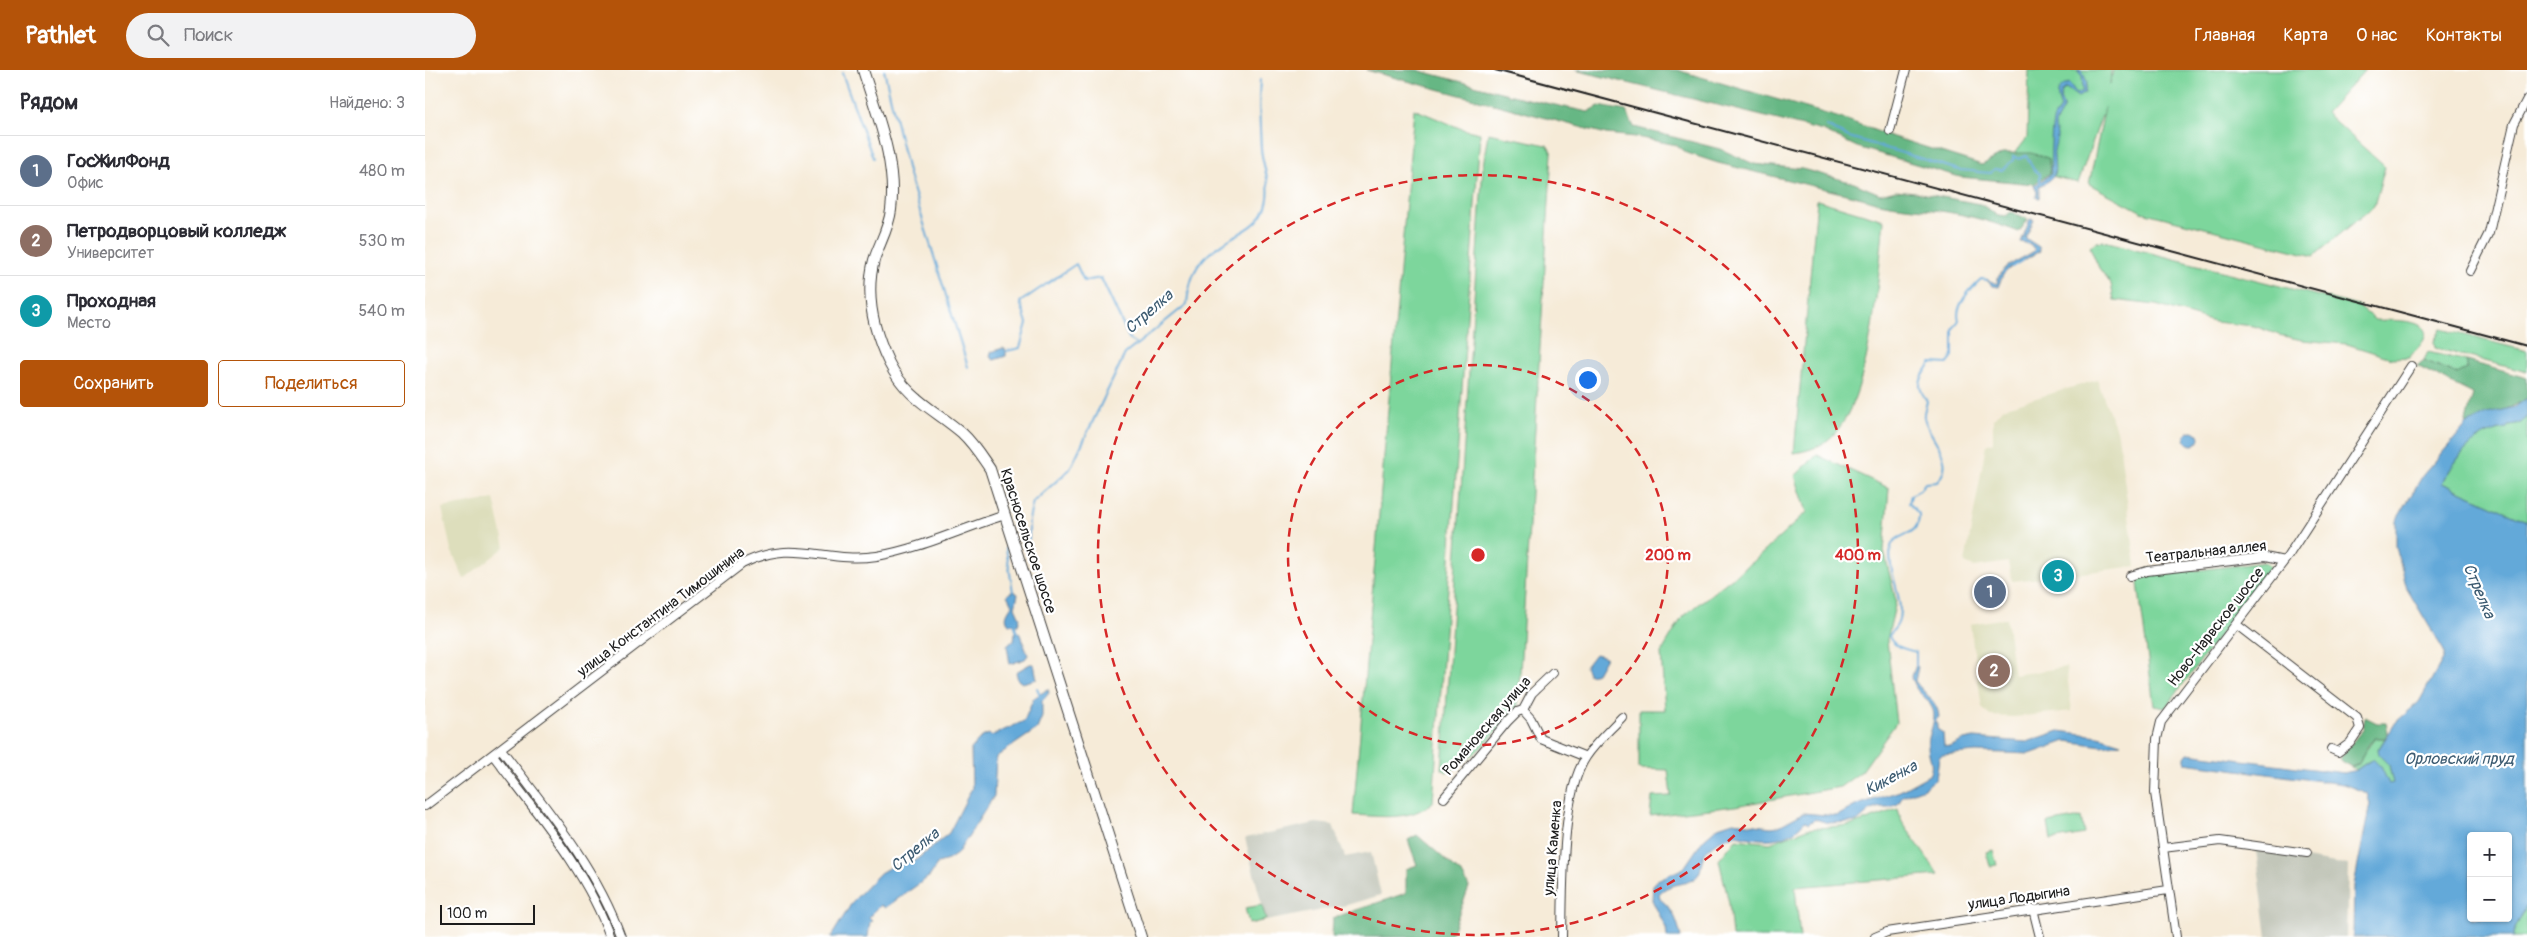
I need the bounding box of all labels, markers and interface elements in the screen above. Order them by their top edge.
search box [126,13,476,58]
text: Pathlet [25,21,96,50]
icon: search [144,21,172,49]
text: Поиск [184,23,233,47]
text: Главная [2194,24,2255,47]
text: Карта [2283,24,2328,47]
text: О нас [2356,24,2398,47]
text: Контакты [2426,24,2502,47]
text: Рядом [20,89,78,116]
text: Найдено: 3 [329,93,405,113]
text: ГосЖилФонд [67,149,170,173]
text: 1 [33,161,39,181]
text: 480 m [359,161,405,181]
text: Офис [67,173,104,193]
text: Петродворцовый колледж [67,219,286,243]
text: 2 [32,231,40,251]
text: 530 m [359,231,405,251]
text: Университет [67,243,154,263]
water label: Стрелка [1121,285,1178,338]
text: Проходная [67,289,156,313]
text: 3 [32,301,40,321]
text: 540 m [358,301,405,321]
text: Место [67,313,111,333]
button: Сохранить [20,360,208,407]
button: Поделиться [218,360,405,407]
your location [1575,367,1601,393]
street label: Красносельское шоссе [996,466,1061,616]
street label: Театральная аллея [2145,536,2267,568]
street label: улица Константина Тимошинина [573,543,749,682]
centre of rings [1469,546,1487,564]
text: 200 m [1645,546,1691,565]
text: 400 m [1835,546,1881,565]
pin: 3 [2042,557,2074,595]
water label: Стрелка [2459,561,2500,623]
street label: Ново-Нарвское шоссе [2164,563,2269,690]
pin: 1 [1974,573,2006,611]
pin: 2 [1978,652,2010,690]
street label: Романовская улица [1439,672,1535,780]
water label: Орловский пруд [2404,749,2515,769]
water label: Кикенка [1862,755,1922,800]
street label: улица Каменка [1539,799,1567,897]
water label: Стрелка [887,823,945,876]
map controls [2467,832,2512,922]
button: + [2467,832,2512,877]
button: − [2467,877,2512,922]
street label: улица Лодыгина [1966,881,2071,915]
scale bar [440,902,535,925]
text: 100 m [447,905,487,922]

